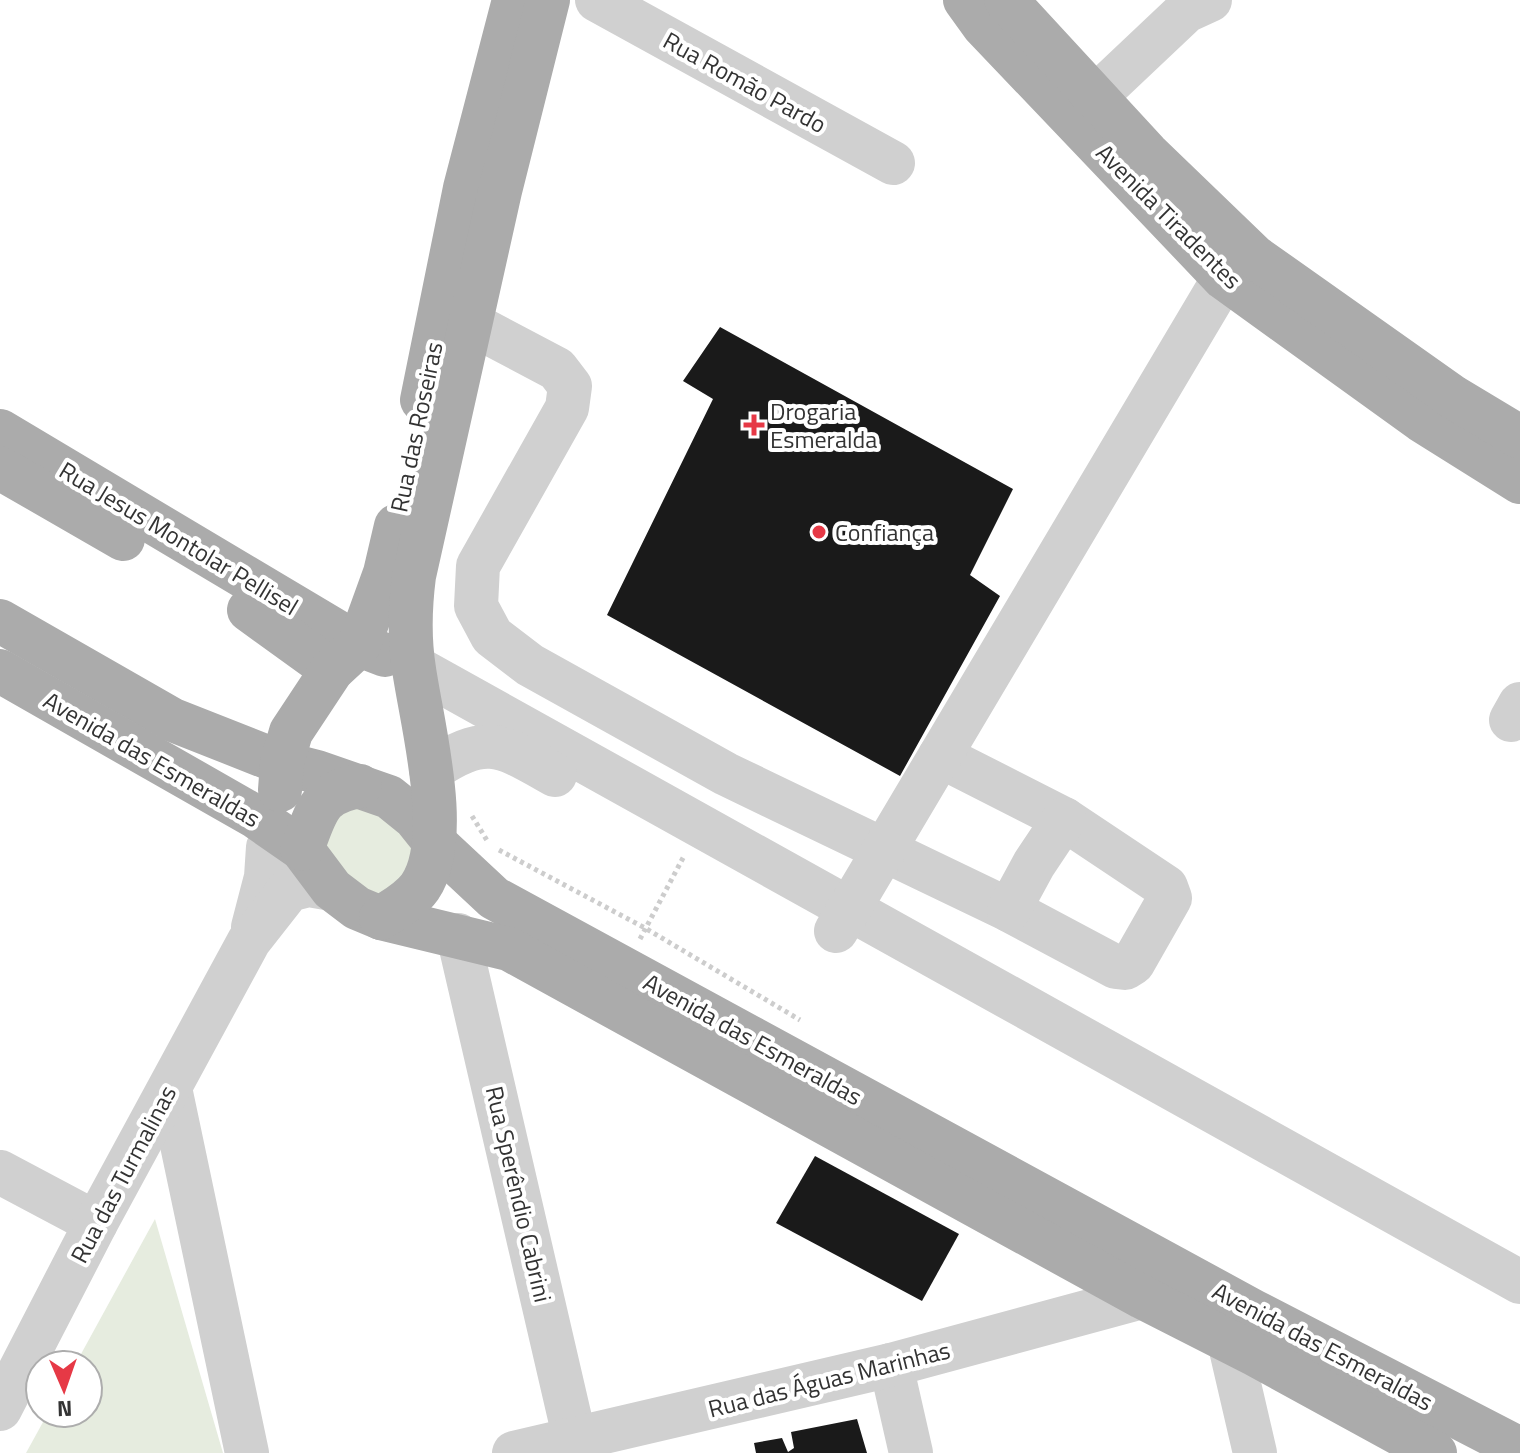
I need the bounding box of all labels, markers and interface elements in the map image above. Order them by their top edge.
street label: Rua Romão Pardo [657,22,833,142]
street label: Avenida Tiradentes [1088,135,1250,297]
street label: Rua das Roseiras [380,339,452,515]
place label: Drogaria Esmeralda [770,393,877,457]
marker: Drogaria Esmeralda [745,416,763,434]
street label: Rua Jesus Montolar Pellisel [53,452,305,624]
place label: Confiança [835,514,934,550]
marker: Confiança [810,523,828,541]
street label: Avenida das Esmeraldas [37,682,267,836]
street label: Avenida das Esmeraldas [637,964,869,1114]
street label: Rua das Turmalinas [61,1079,185,1269]
street label: Rua Sperêndio Cabrini [477,1082,561,1306]
street label: Avenida das Esmeraldas [1206,1273,1440,1419]
street label: Rua das Águas Marinhas [704,1332,954,1426]
north arrow [24,1349,104,1429]
text: N [56,1392,73,1426]

